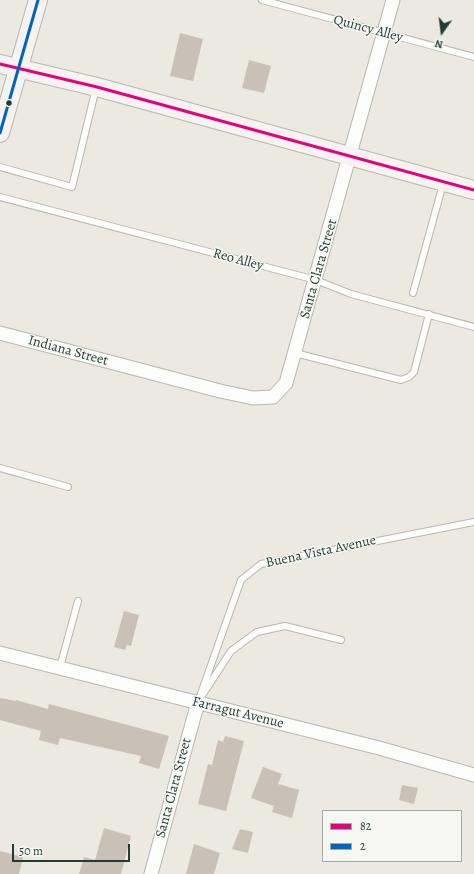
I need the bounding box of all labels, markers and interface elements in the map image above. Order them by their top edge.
street label: Quincy Alley [331,12,405,46]
north arrow [422,12,462,52]
text: N [433,36,445,52]
unlabelled marker [4,98,14,108]
street label: Santa Clara Street [297,217,341,321]
street label: Reo Alley [211,245,265,275]
street label: Indiana Street [26,332,110,370]
street label: Buena Vista Avenue [264,532,378,572]
street label: Farragut Avenue [190,693,286,733]
street label: Santa Clara Street [153,736,195,840]
legend [322,810,462,862]
text: 82 [360,818,372,834]
scale bar [14,836,132,862]
text: 2 [360,838,366,854]
text: 50 m [19,843,43,859]

